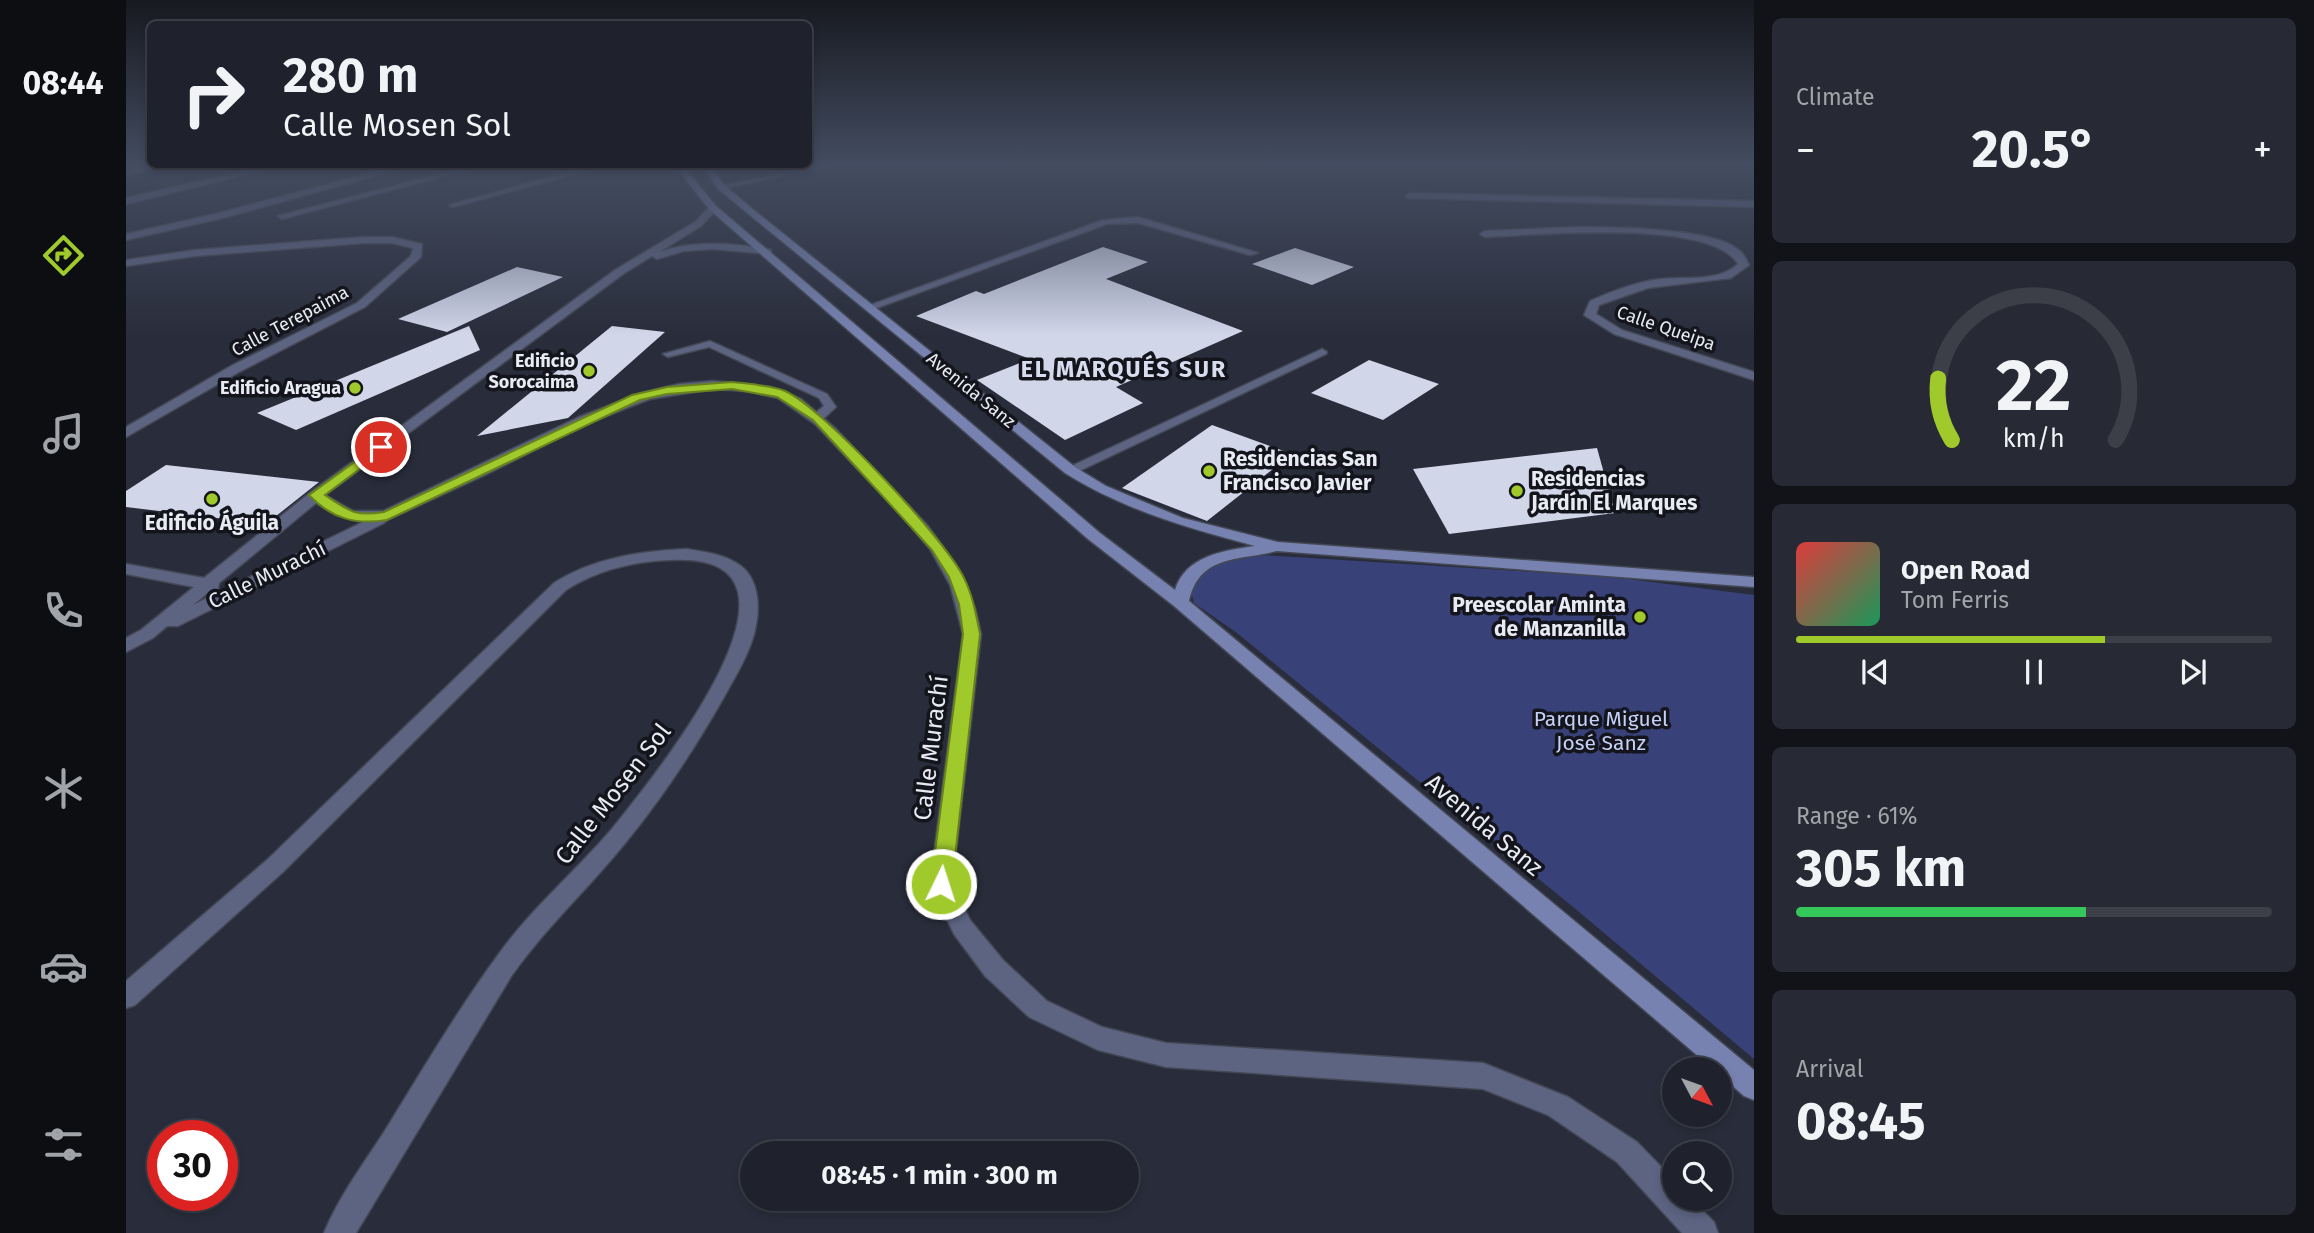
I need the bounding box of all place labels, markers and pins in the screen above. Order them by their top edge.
place label: Edificio Sorocaima [489,350,575,393]
marker: Edificio Sorocaima [581,363,597,379]
place label: Edificio Aragua [220,377,341,399]
marker: Edificio Aragua [347,380,363,396]
pin [351,417,411,477]
place label: Residencias San Francisco Javier [1223,446,1378,496]
marker: Residencias San Francisco Javier [1201,463,1217,479]
place label: Residencias Jardín El Marques [1530,466,1697,516]
marker: Residencias Jardín El Marques [1509,483,1525,499]
marker: Edificio Águila [204,491,220,507]
place label: Edificio Águila [145,509,279,536]
place label: Preescolar Aminta de Manzanilla [1452,592,1626,642]
marker: Preescolar Aminta de Manzanilla [1632,609,1648,625]

